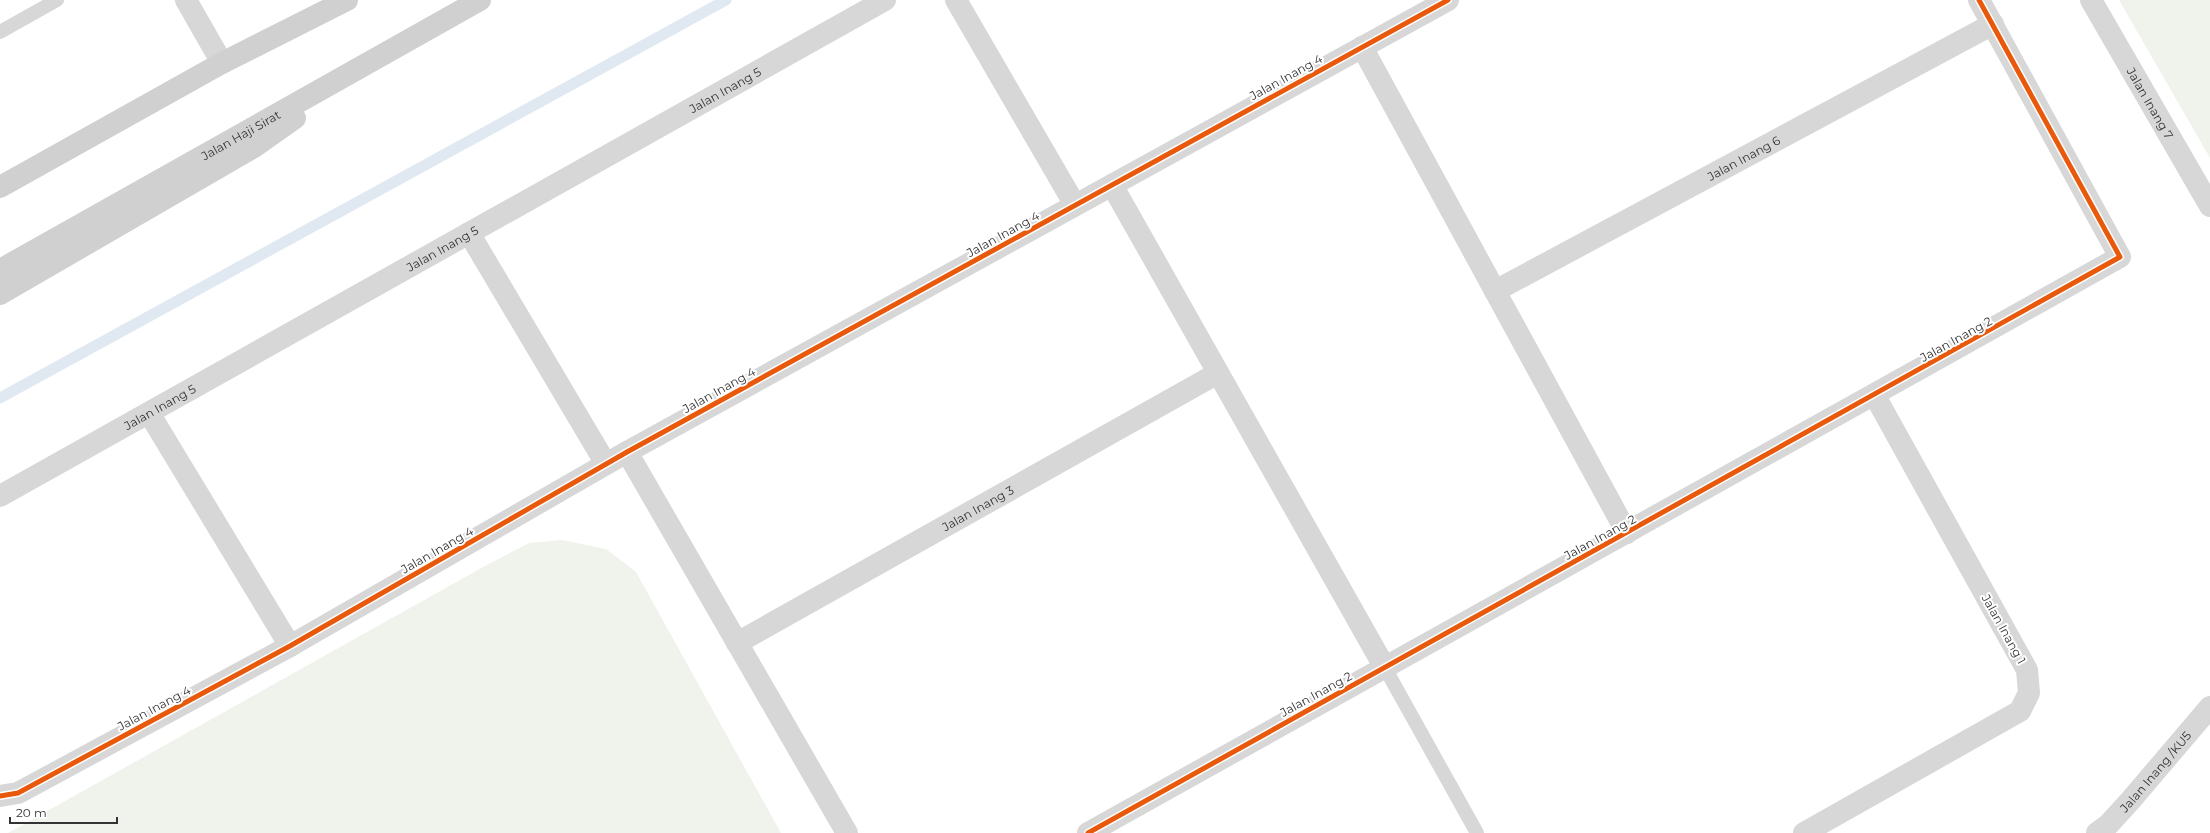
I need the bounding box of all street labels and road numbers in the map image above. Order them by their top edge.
street label: Jalan Inang 4 [1246,51,1325,104]
street label: Jalan Inang 5 [686,64,764,116]
street label: Jalan Inang 7 [2123,64,2177,141]
street label: Jalan Haji Sirat [198,106,283,163]
street label: Jalan Inang 6 [1704,132,1783,184]
street label: Jalan Inang 4 [963,208,1042,261]
street label: Jalan Inang 5 [403,222,481,275]
street label: Jalan Inang 2 [1917,313,1995,365]
street label: Jalan Inang 4 [679,364,758,417]
street label: Jalan Inang 5 [120,380,198,433]
street label: Jalan Inang 3 [938,482,1016,534]
street label: Jalan Inang 2 [1561,511,1639,563]
street label: Jalan Inang 4 [397,523,476,577]
street label: Jalan Inang 1 [1978,591,2029,666]
street label: Jalan Inang 2 [1277,668,1355,720]
street label: Jalan Inang 4 [114,682,193,734]
street label: Jalan Inang /KU5 [2116,728,2194,816]

